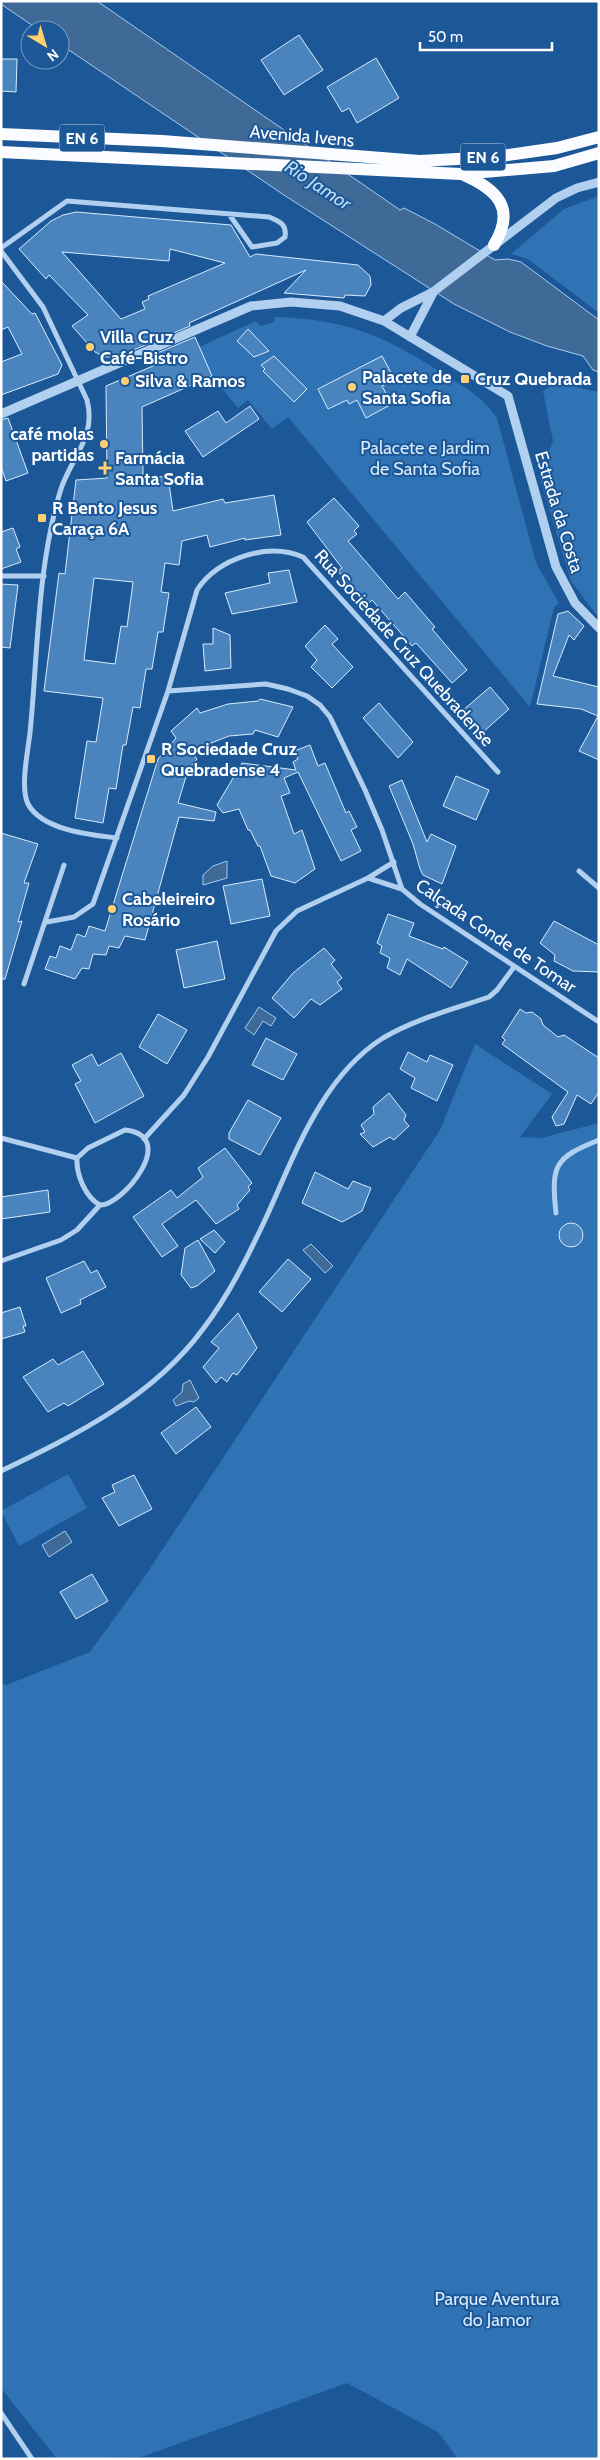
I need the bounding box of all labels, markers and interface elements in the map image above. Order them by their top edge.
north arrow [20,20,70,70]
scale bar [420,20,552,52]
text: 50 m [428,28,463,46]
text: N [44,45,62,65]
street label: Avenida Ivens [249,120,355,152]
road number: EN 6 [59,125,104,152]
road number: EN 6 [460,144,506,170]
water label: Rio Jamor [281,155,356,215]
place label: Villa Cruz Café-Bistro [100,326,188,369]
marker: Villa Cruz Café-Bistro [84,341,96,353]
place label: Palacete de Santa Sofia [362,366,452,409]
place label: Cruz Quebrada [475,368,592,390]
place label: Silva & Ramos [135,370,246,392]
marker: Cruz Quebrada [459,373,471,385]
marker: Silva & Ramos [119,375,131,387]
marker: Palacete de Santa Sofia [346,381,358,393]
place label: café molas partidas [10,423,94,466]
park label: Palacete e Jardim de Santa Sofia [360,437,490,480]
marker: café molas partidas [98,438,110,450]
place label: Farmácia Santa Sofia [115,447,204,490]
street label: Estrada da Costa [530,449,588,576]
marker: Farmácia Santa Sofia [99,462,111,474]
place label: R Bento Jesus Caraça 6A [52,497,158,540]
marker: R Bento Jesus Caraça 6A [36,512,48,524]
street label: Rua Sociedade Cruz Quebradense [310,545,498,751]
place label: R Sociedade Cruz Quebradense 4 [161,738,297,781]
marker: R Sociedade Cruz Quebradense 4 [145,753,157,765]
street label: Calçada Conde de Tomar [412,874,581,998]
place label: Cabeleireiro Rosário [122,888,215,931]
marker: Cabeleireiro Rosário [106,903,118,915]
park label: Parque Aventura do Jamor [435,2288,560,2331]

